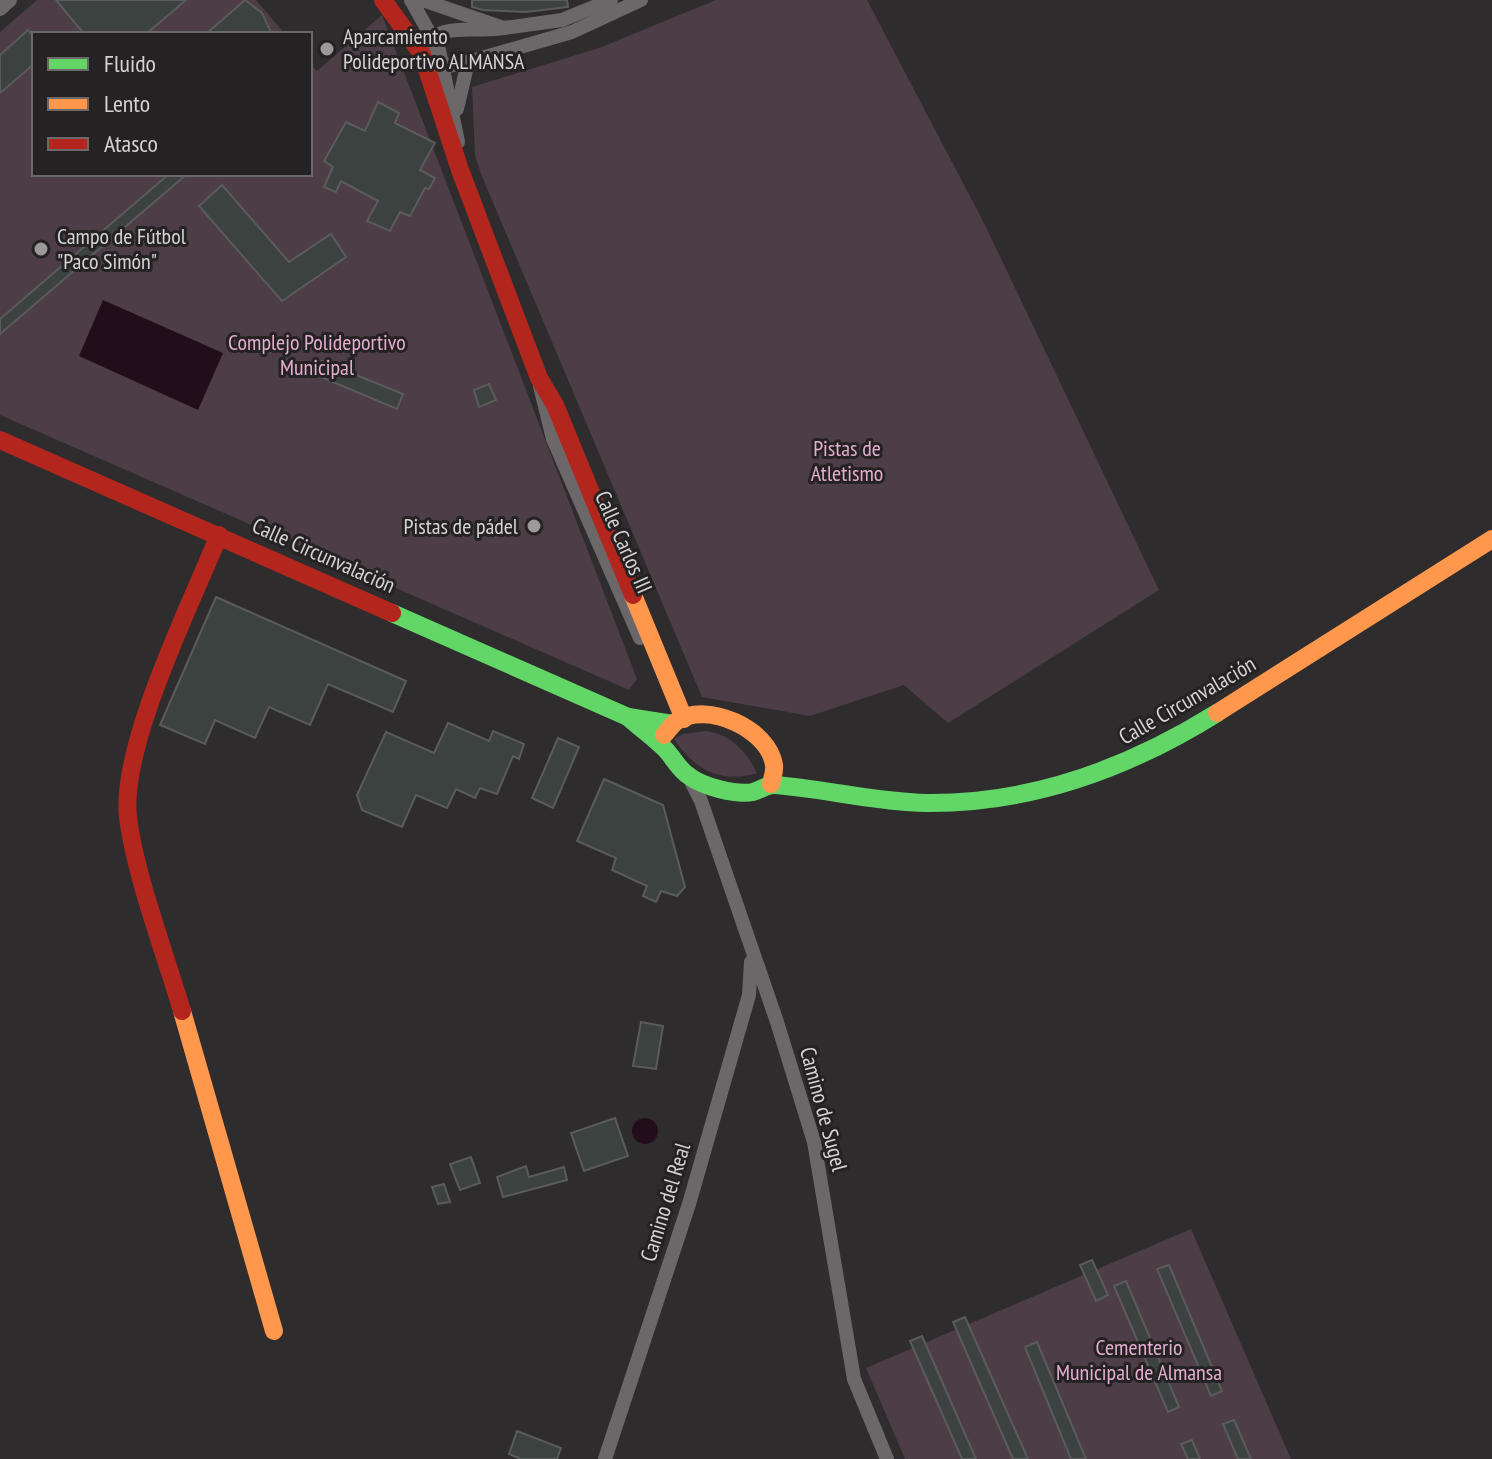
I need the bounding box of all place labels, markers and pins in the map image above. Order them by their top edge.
place label: Aparcamiento Polideportivo ALMANSA [343,22,525,75]
marker: Aparcamiento Polideportivo ALMANSA [318,40,336,58]
place label: Campo de Fútbol "Paco Simón" [57,222,187,275]
marker: Campo de Fútbol "Paco Simón" [32,240,50,258]
place label: Pistas de pádel [404,512,519,540]
marker: Pistas de pádel [525,517,543,535]

